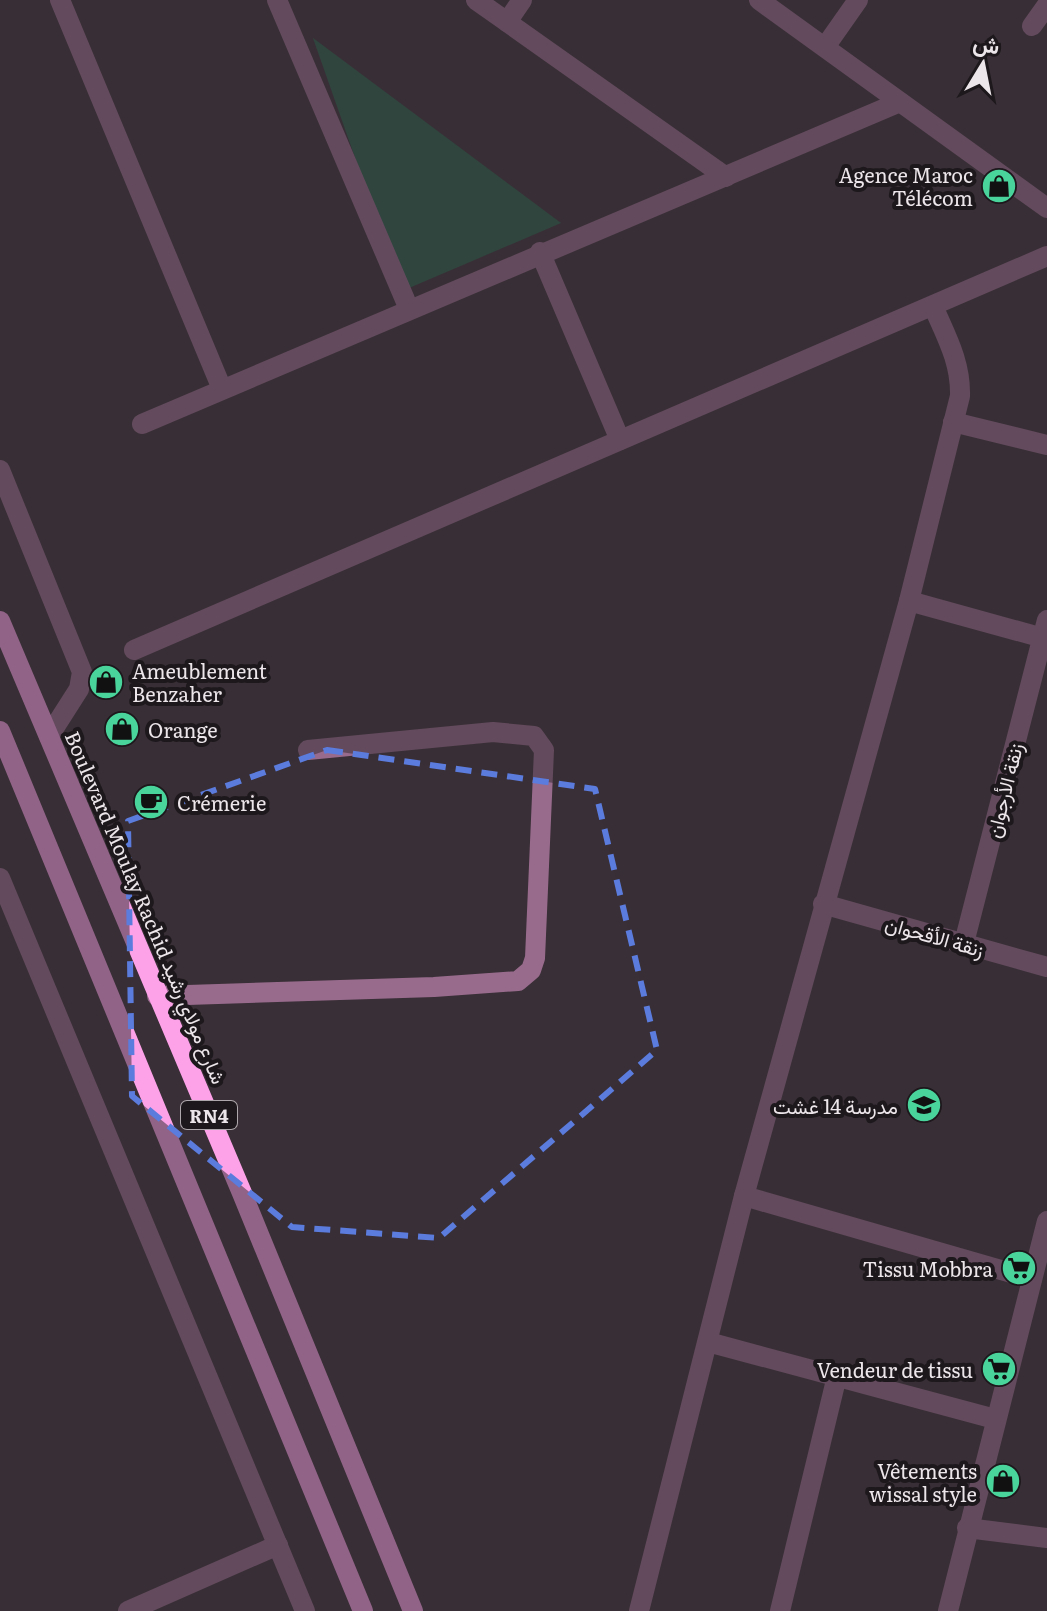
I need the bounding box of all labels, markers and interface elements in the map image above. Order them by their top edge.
north arrow [943,24,1023,104]
text: ش [971,24,1003,61]
place label: Agence Maroc Télécom [839,159,973,212]
shop icon: Agence Maroc Télécom [980,167,1018,205]
place label: Ameublement Benzaher [132,655,267,708]
shop icon: Ameublement Benzaher [87,663,125,701]
shop icon: Orange [103,710,141,748]
place label: Orange [148,714,218,744]
street label: Boulevard Moulay Rachid شارع مولاي رشيد [55,726,235,1090]
street label: زنقة الأرجوان [977,739,1029,841]
cafe icon: Crémerie [132,783,170,821]
place label: Crémerie [177,787,266,817]
street label: زنقة الأقحوان [882,907,988,963]
school or university icon: مدرسة 14 غشت [905,1086,943,1124]
place label: مدرسة 14 غشت [773,1090,898,1120]
road number: RN4 [181,1101,237,1129]
supermarket icon: Tissu Mobbra [1000,1249,1038,1287]
place label: Tissu Mobbra [863,1253,993,1283]
supermarket icon: Vendeur de tissu [980,1350,1018,1388]
place label: Vendeur de tissu [817,1354,973,1384]
place label: Vêtements wissal style [869,1455,977,1508]
shop icon: Vêtements wissal style [984,1462,1022,1500]

